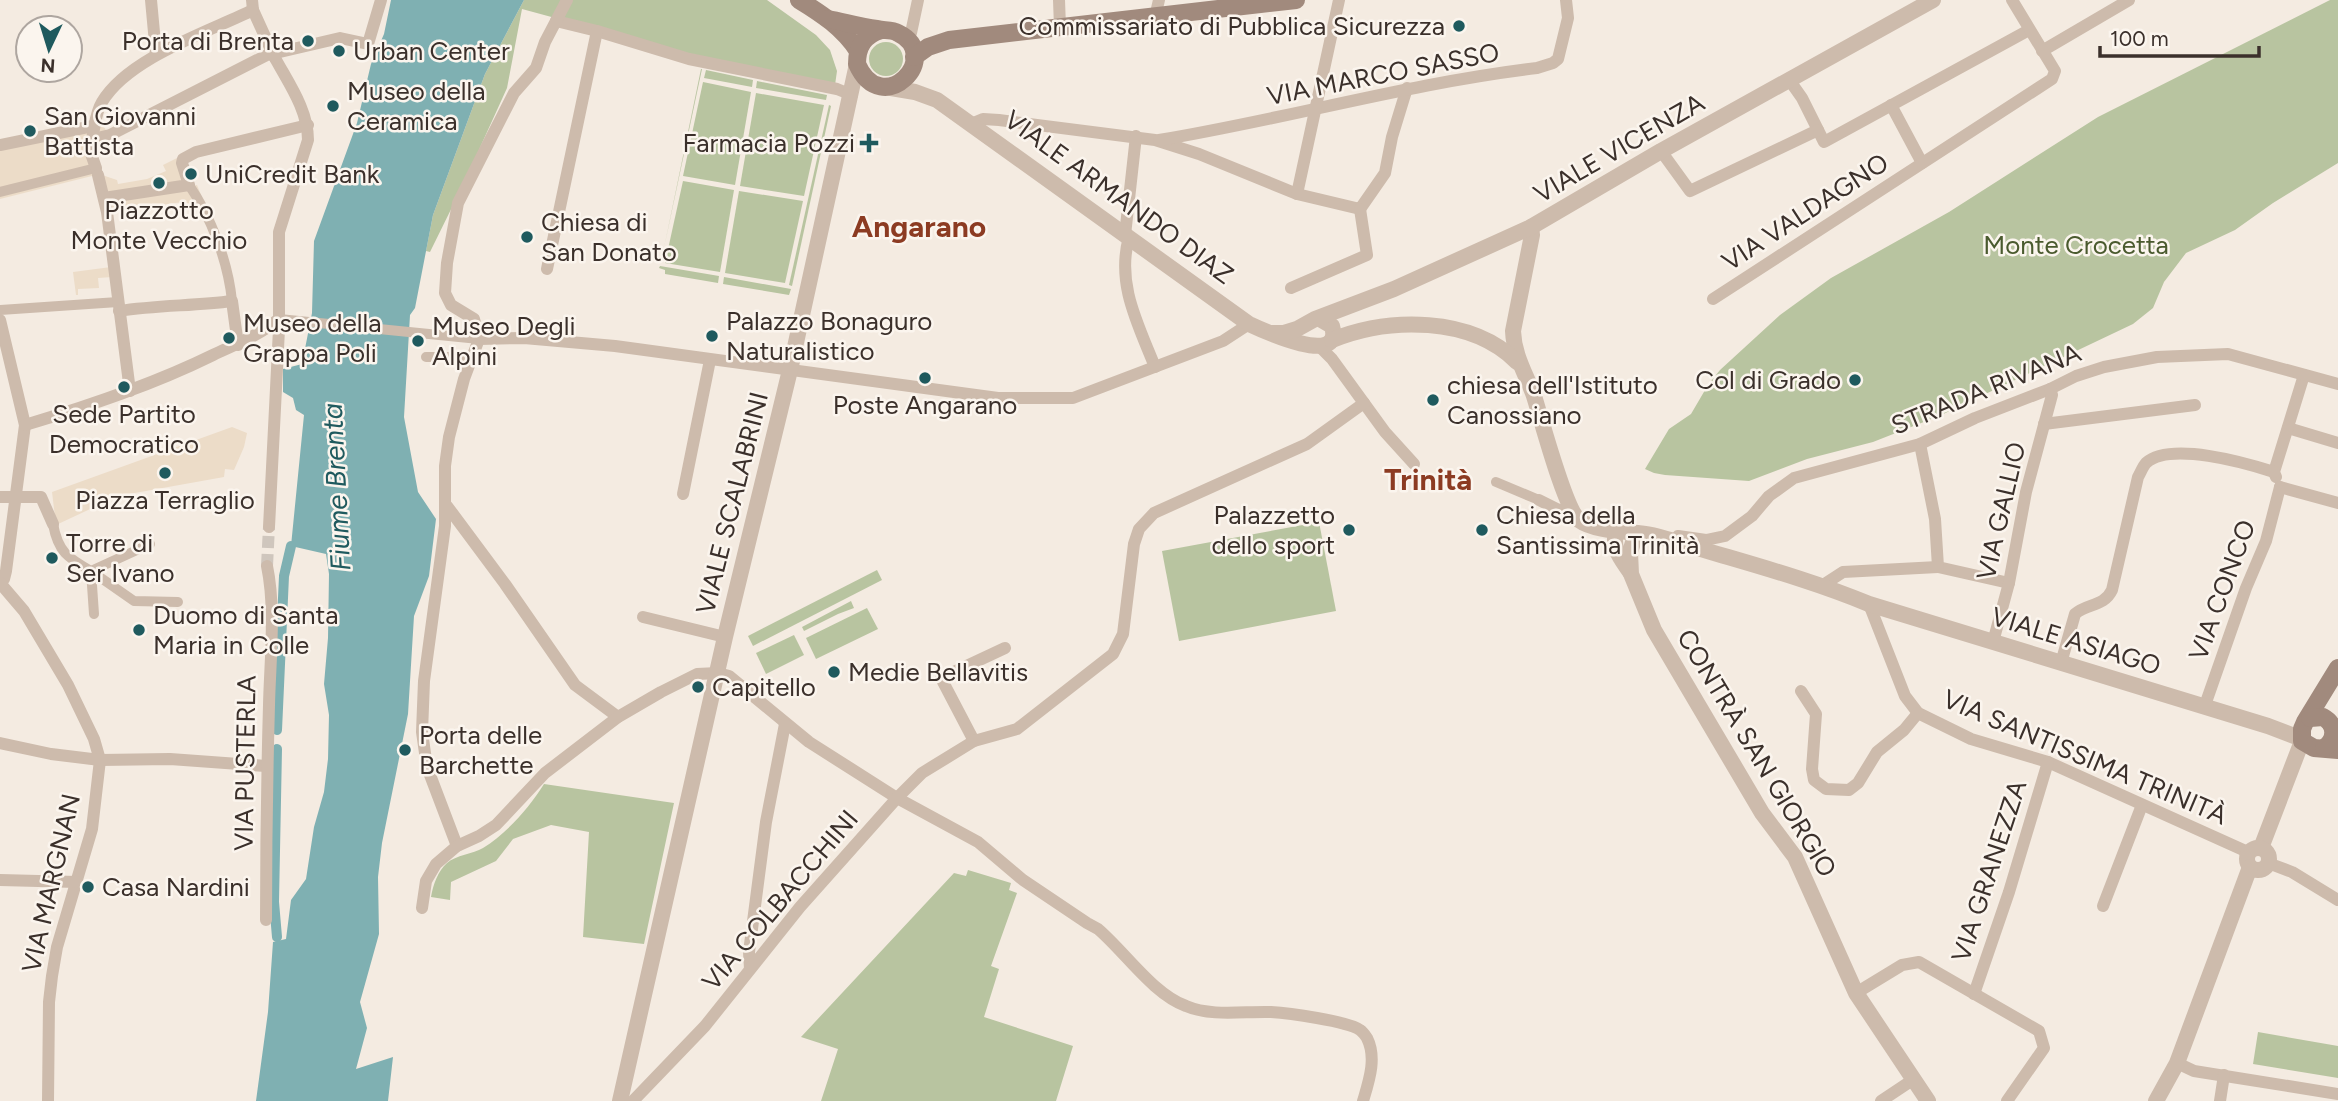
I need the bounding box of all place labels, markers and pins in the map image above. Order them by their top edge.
place label: Commissariato di Pubblica Sicurezza [1019,10,1445,42]
marker: Commissariato di Pubblica Sicurezza [1451,18,1467,34]
place label: Porta di Brenta [122,25,294,57]
marker: Porta di Brenta [300,33,316,49]
place label: Urban Center [353,35,510,67]
marker: Urban Center [331,43,347,59]
place label: Museo della Ceramica [347,75,485,137]
marker: Museo della Ceramica [325,98,341,114]
place label: San Giovanni Battista [44,100,196,162]
marker: San Giovanni Battista [22,123,38,139]
place label: Farmacia Pozzi [682,127,855,159]
marker: Farmacia Pozzi [861,135,877,151]
place label: UniCredit Bank [205,158,380,190]
marker: UniCredit Bank [183,166,199,182]
marker: Piazzotto Monte Vecchio [151,175,167,191]
place label: Piazzotto Monte Vecchio [71,194,247,256]
place label: Chiesa di San Donato [541,206,677,268]
marker: Chiesa di San Donato [519,229,535,245]
place label: Palazzo Bonaguro Naturalistico [726,305,932,367]
place label: Museo della Grappa Poli [243,307,381,369]
place label: Museo Degli Alpini [432,310,575,372]
marker: Palazzo Bonaguro Naturalistico [704,328,720,344]
marker: Museo della Grappa Poli [221,330,237,346]
marker: Museo Degli Alpini [410,333,426,349]
place label: Col di Grado [1695,364,1841,396]
place label: chiesa dell'Istituto Canossiano [1447,369,1658,431]
marker: Poste Angarano [917,370,933,386]
marker: Col di Grado [1847,372,1863,388]
marker: Sede Partito Democratico [116,379,132,395]
place label: Poste Angarano [833,389,1017,421]
marker: chiesa dell'Istituto Canossiano [1425,392,1441,408]
place label: Sede Partito Democratico [49,398,199,460]
marker: Piazza Terraglio [157,465,173,481]
place label: Piazza Terraglio [75,484,255,516]
place label: Palazzetto dello sport [1211,499,1335,561]
place label: Chiesa della Santissima Trinità [1496,499,1699,561]
marker: Palazzetto dello sport [1341,522,1357,538]
marker: Chiesa della Santissima Trinità [1474,522,1490,538]
place label: Torre di Ser Ivano [66,527,174,589]
marker: Torre di Ser Ivano [44,550,60,566]
place label: Duomo di Santa Maria in Colle [153,599,339,661]
marker: Duomo di Santa Maria in Colle [131,622,147,638]
place label: Medie Bellavitis [848,656,1028,688]
marker: Medie Bellavitis [826,664,842,680]
place label: Capitello [712,671,816,703]
marker: Capitello [690,679,706,695]
place label: Porta delle Barchette [419,719,542,781]
marker: Porta delle Barchette [397,742,413,758]
place label: Casa Nardini [102,871,250,903]
marker: Casa Nardini [80,879,96,895]

